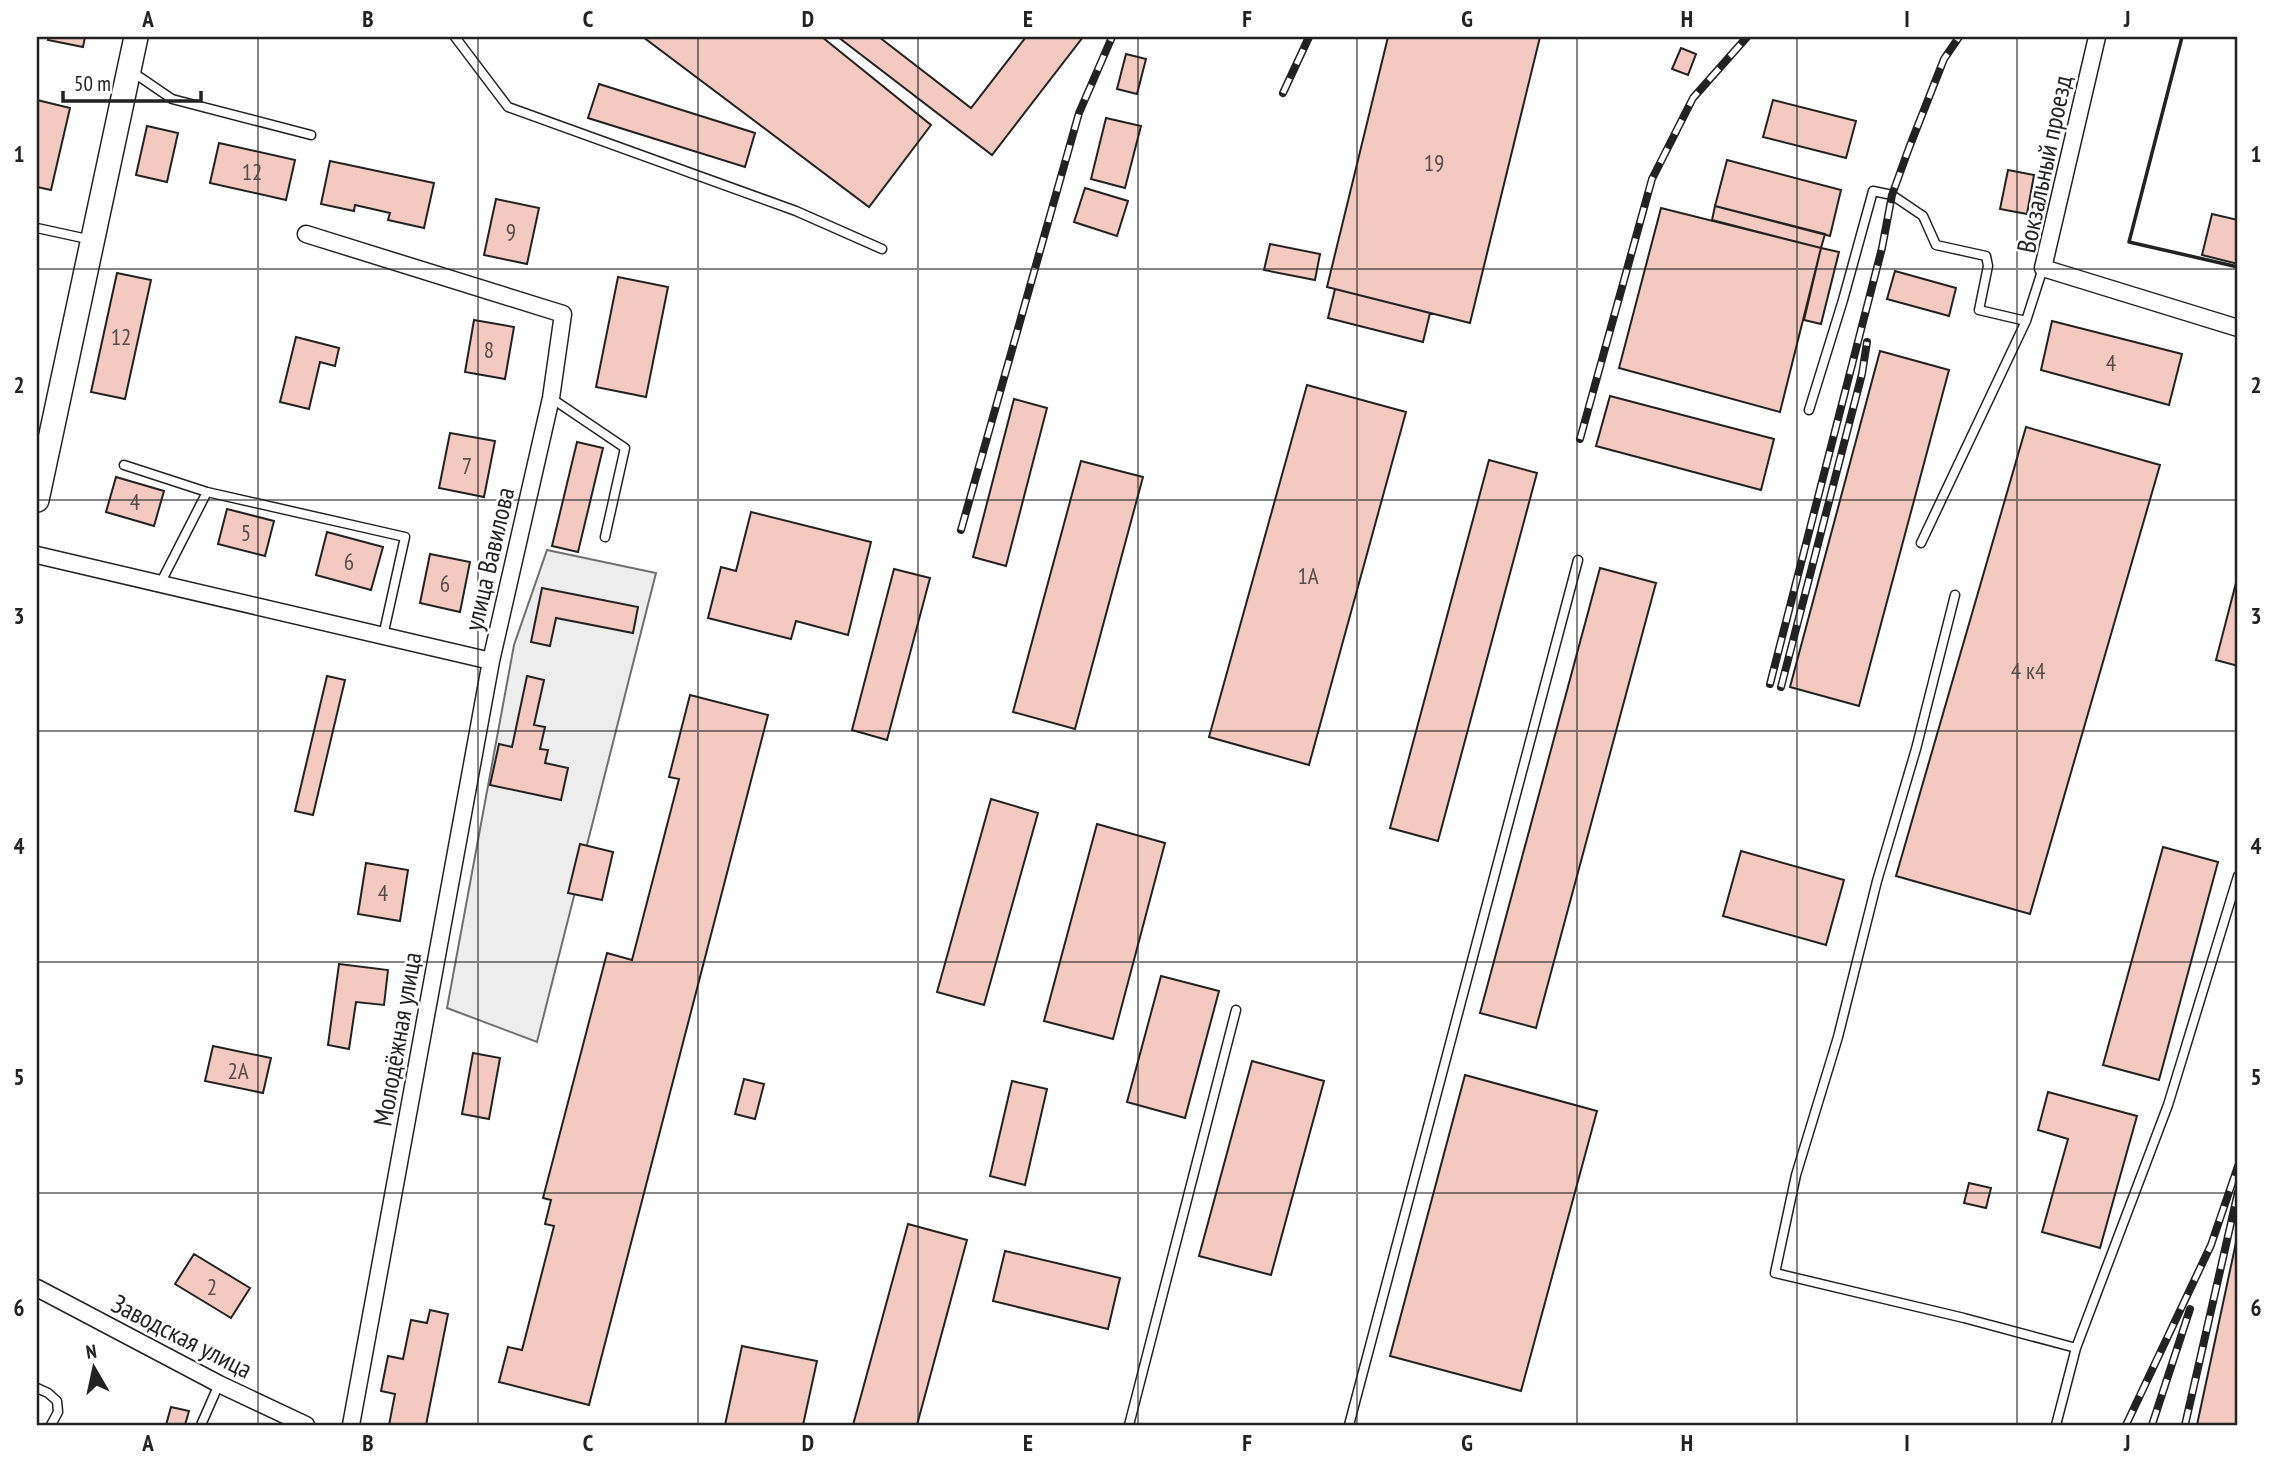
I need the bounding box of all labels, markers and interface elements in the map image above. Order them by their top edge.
text: A [141,4,154,33]
text: B [362,4,374,33]
text: C [583,4,594,33]
text: D [802,4,814,33]
text: E [1023,4,1033,33]
text: F [1242,4,1252,33]
text: G [1461,4,1473,33]
text: H [1681,4,1693,33]
text: I [1904,4,1910,33]
text: J [2123,4,2130,33]
scale bar [63,60,201,104]
text: 50 m [74,70,111,97]
street label: Вокзальный проезд [2009,72,2079,256]
text: 1 [14,139,25,168]
text: 1 [2251,139,2262,168]
house number: 19 [1424,148,1444,177]
house number: 12 [242,157,262,186]
house number: 9 [506,217,516,246]
house number: 12 [111,322,131,351]
house number: 8 [484,335,494,364]
house number: 4 [2106,348,2116,377]
text: 2 [14,370,25,399]
text: 2 [2251,370,2262,399]
house number: 7 [462,451,472,480]
street label: улица Вавилова [456,484,522,634]
house number: 4 [130,487,140,516]
house number: 5 [241,518,251,547]
house number: 6 [344,547,354,576]
house number: 1А [1297,561,1319,590]
house number: 6 [440,569,450,598]
text: 3 [14,601,25,630]
text: 3 [2251,601,2262,630]
house number: 4 к4 [2011,656,2045,685]
text: 4 [14,831,25,860]
text: 4 [2251,831,2262,860]
house number: 4 [378,878,388,907]
street label: Молодёжная улица [365,949,429,1129]
house number: 2А [227,1056,249,1085]
text: 5 [14,1062,25,1091]
text: 5 [2251,1062,2262,1091]
house number: 2 [207,1272,217,1301]
street label: Заводская улица [106,1287,258,1385]
text: 6 [14,1293,25,1322]
text: 6 [2251,1293,2262,1322]
north arrow [60,1332,130,1402]
text: N [84,1339,98,1364]
text: A [141,1428,154,1457]
text: B [362,1428,374,1457]
text: C [583,1428,594,1457]
text: D [802,1428,814,1457]
text: E [1023,1428,1033,1457]
text: F [1242,1428,1252,1457]
text: G [1461,1428,1473,1457]
text: H [1681,1428,1693,1457]
text: I [1904,1428,1910,1457]
text: J [2123,1428,2130,1457]

